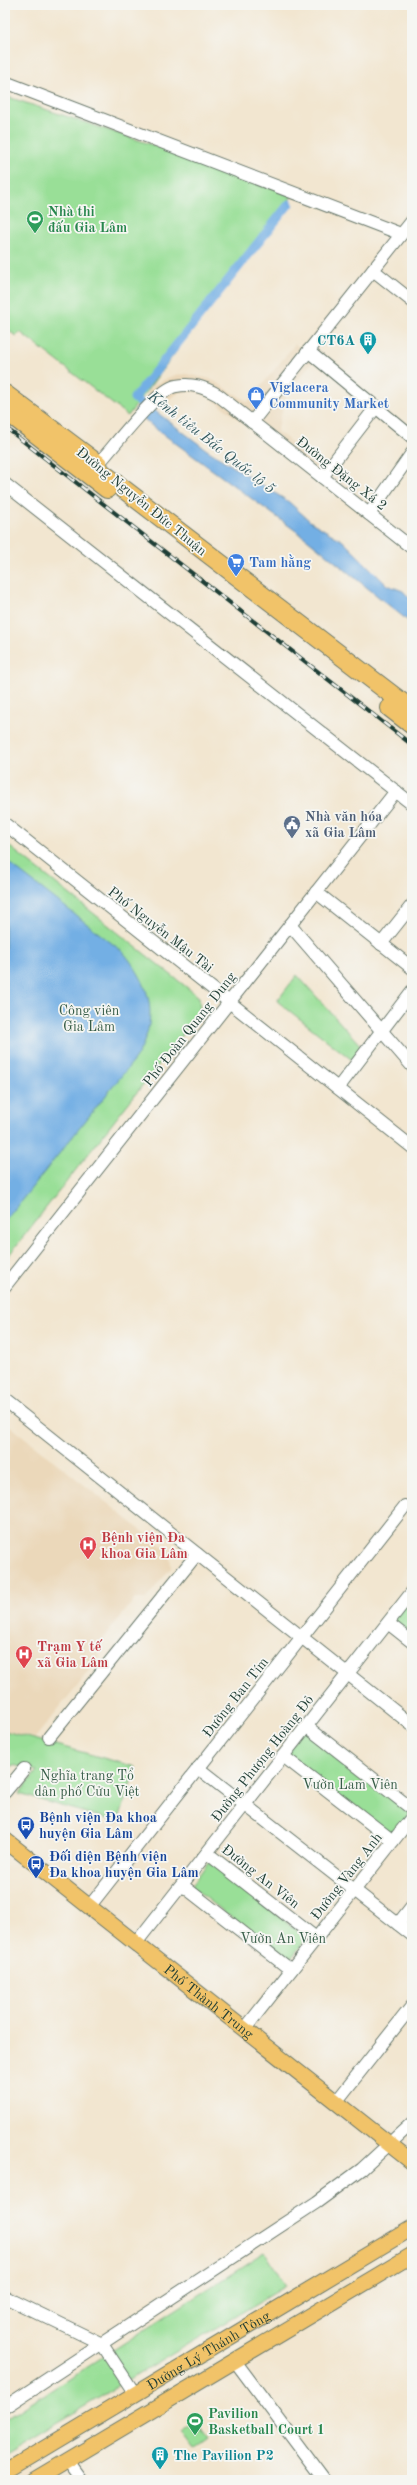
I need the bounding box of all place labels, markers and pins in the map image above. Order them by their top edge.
place label: Nhà thi đấu Gia Lâm [48,205,127,235]
sports icon: Nhà thi đấu Gia Lâm [25,209,45,234]
building icon: CT6A [358,330,378,355]
place label: CT6A [317,334,355,348]
place label: Viglacera Community Market [269,381,389,411]
shop icon: Viglacera Community Market [246,385,266,410]
supermarket icon: Tam hằng [226,552,246,577]
place label: Tam hằng [249,554,311,570]
place label: Nhà văn hóa xã Gia Lâm [305,810,382,840]
public building icon: Nhà văn hóa xã Gia Lâm [282,814,302,839]
place label: Bệnh viện Đa khoa Gia Lâm [101,1531,188,1561]
hospital icon: Bệnh viện Đa khoa Gia Lâm [78,1535,98,1560]
place label: Trạm Y tế xã Gia Lâm [37,1639,108,1670]
hospital icon: Trạm Y tế xã Gia Lâm [14,1644,34,1669]
place label: Bệnh viện Đa khoa huyện Gia Lâm [39,1811,157,1841]
bus stop icon: Bệnh viện Đa khoa huyện Gia Lâm [16,1815,36,1840]
place label: Đối diện Bệnh viện Đa khoa huyện Gia Lâm [49,1849,199,1880]
bus stop icon: Đối diện Bệnh viện Đa khoa huyện Gia Lâm [26,1854,46,1879]
place label: Pavilion Basketball Court 1 [208,2407,325,2437]
sports icon: Pavilion Basketball Court 1 [185,2411,205,2436]
building icon: The Pavilion P2 [150,2445,170,2470]
place label: The Pavilion P2 [173,2449,274,2463]

